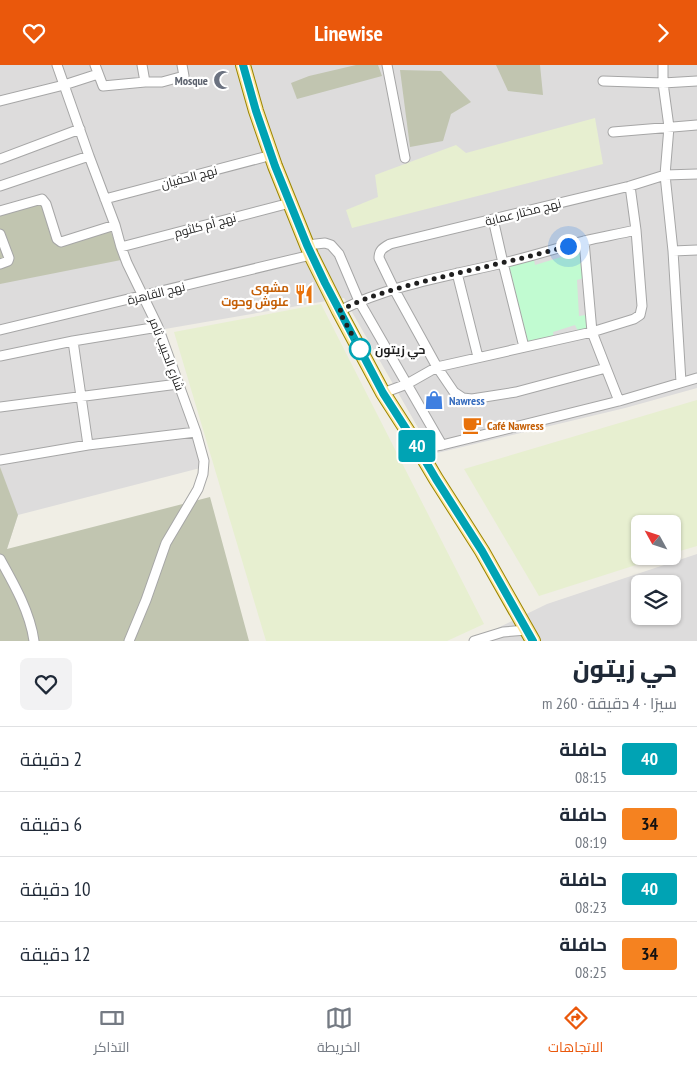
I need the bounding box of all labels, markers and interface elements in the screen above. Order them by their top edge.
icon: heart [20,19,48,47]
text: Linewise [314,19,383,47]
icon: forward [649,19,677,47]
mosque icon: Mosque [212,69,234,91]
place label: Mosque [175,73,208,88]
street label: نهج الحفيان [159,162,219,193]
street label: نهج مختار عماية [483,195,563,230]
street label: نهج أم كلثوم [172,210,238,241]
your location [556,234,581,259]
street label: نهج القاهرة [126,279,187,308]
place label: مشوى علوش وحوت [221,280,289,310]
restaurant icon: مشوى علوش وحوت [293,283,315,305]
street label: شارع الحبيب ثامر [145,314,188,393]
marker: حي زيتون [349,338,371,360]
place label: حي زيتون [375,342,426,360]
shop icon: Nawress [423,389,445,411]
place label: Nawress [449,393,485,408]
cafe icon: Café Nawress [461,414,483,436]
place label: Café Nawress [487,418,544,433]
line badge: 40 [394,430,440,462]
text: 40 [408,434,426,457]
north arrow [631,515,681,565]
map controls [631,515,681,625]
button: layers [631,575,681,625]
text: حي زيتون [573,653,677,684]
button: heart [20,658,72,710]
text: سيرًا · 4 دقيقة · 260 m [542,693,677,713]
text: حافلة [559,737,607,761]
text: 2 دقيقة [20,747,82,771]
text: 40 [641,747,658,770]
text: 08:15 [575,767,607,787]
text: حافلة [559,802,607,826]
text: 6 دقيقة [20,812,82,836]
text: 34 [641,812,658,835]
text: 08:19 [575,832,607,852]
text: حافلة [559,867,607,891]
text: 10 دقيقة [20,877,91,901]
text: 40 [641,877,658,900]
text: 08:23 [575,897,607,917]
text: حافلة [559,932,607,956]
text: 12 دقيقة [20,942,91,966]
text: 34 [641,942,658,965]
text: 08:25 [575,962,607,982]
tab: التذاكر [94,1004,130,1060]
tab: الخريطة [317,1004,361,1060]
tab: الاتجاهات [548,1004,603,1060]

